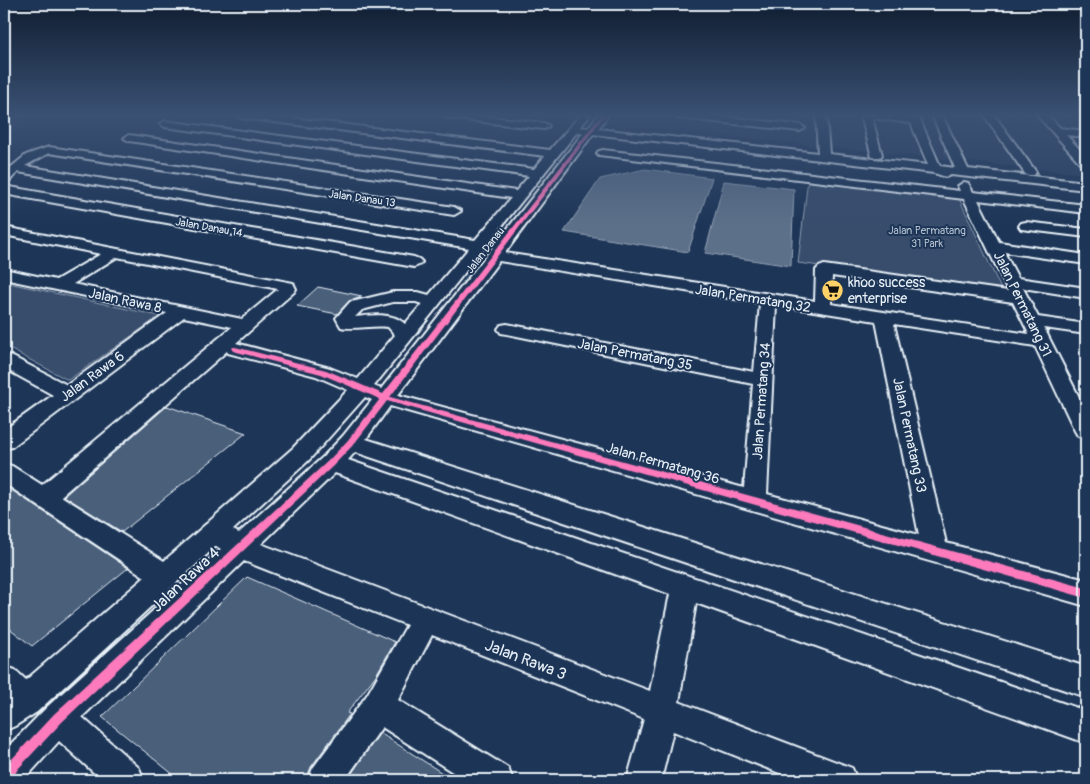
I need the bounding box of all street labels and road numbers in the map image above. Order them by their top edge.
street label: Jalan Danau 13 [328,187,396,210]
street label: Jalan Danau 14 [174,215,244,240]
street label: Jalan Danau [463,225,507,276]
street label: Jalan Permatang 31 [990,249,1055,360]
street label: Jalan Permatang 32 [694,281,812,316]
street label: Jalan Rawa 8 [87,284,163,317]
street label: Jalan Permatang 35 [576,335,694,374]
street label: Jalan Permatang 34 [749,342,774,460]
street label: Jalan Rawa 6 [57,347,128,405]
street label: Jalan Permatang 33 [889,376,930,494]
street label: Jalan Permatang 36 [604,439,722,488]
street label: Jalan Rawa 4 [147,543,224,616]
street label: Jalan Rawa 3 [482,635,569,685]

